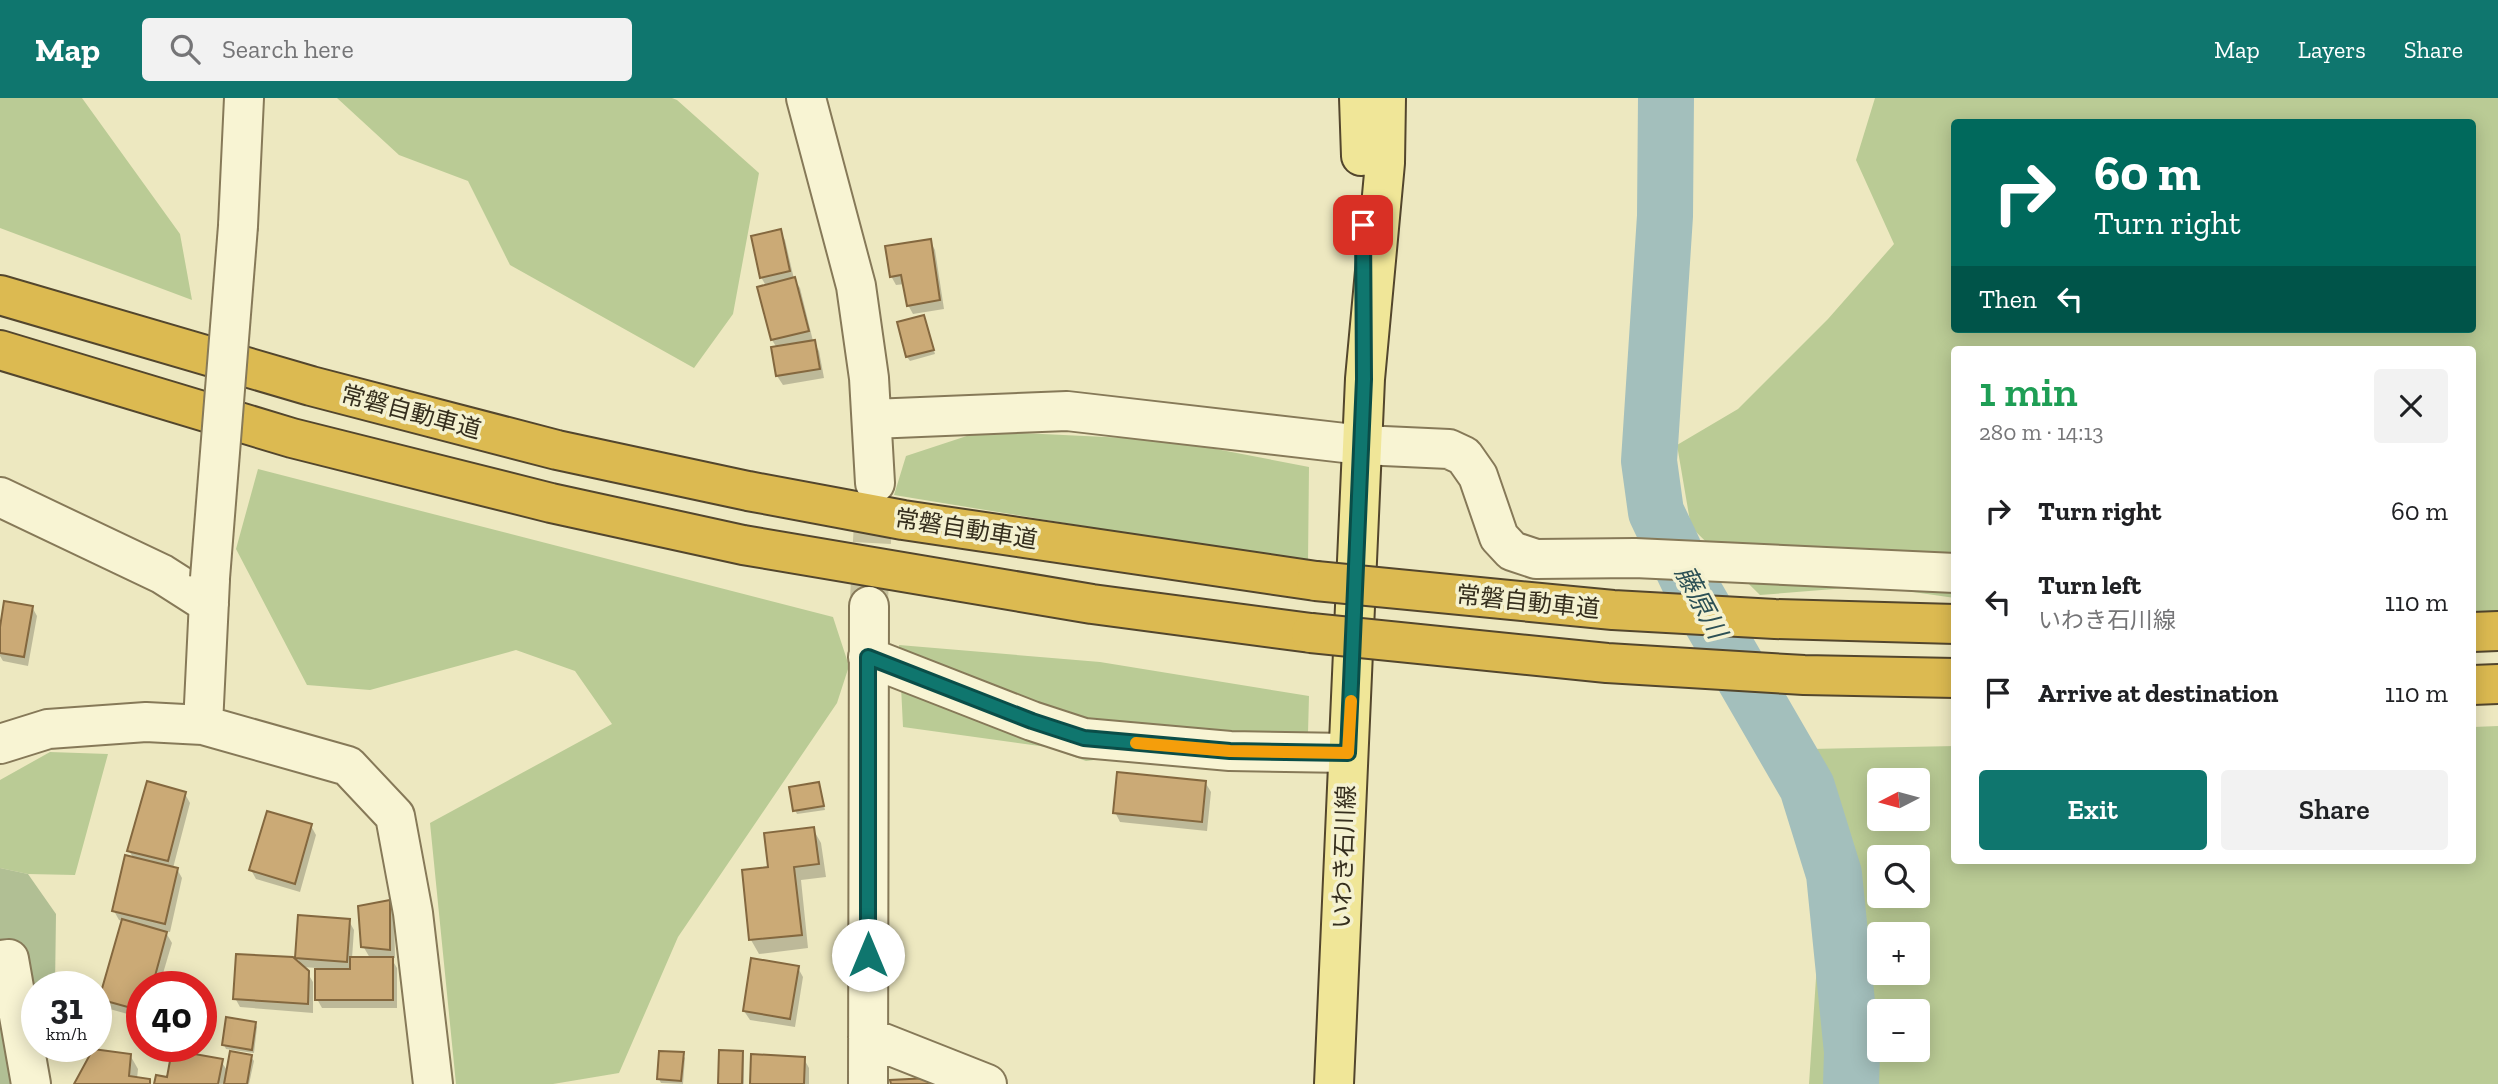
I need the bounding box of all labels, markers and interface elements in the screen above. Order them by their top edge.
search box [142,18,632,81]
text: Map [35,30,100,69]
icon: search [166,30,204,68]
text: Search here [222,33,354,65]
text: Map [2214,35,2260,64]
text: Layers [2298,35,2366,64]
text: Share [2404,35,2463,64]
text: 60 m [2094,144,2201,203]
icon: right [1979,147,2070,238]
pin [1333,195,1393,255]
text: Turn right [2094,204,2241,242]
icon: arrive [1344,206,1382,244]
icon: left [2051,280,2089,318]
text: Then [1979,283,2037,315]
text: 1 min [1979,366,2078,417]
button: close [2374,369,2448,443]
street label: 常磐自動車道 [338,379,484,444]
text: 280 m · 14:13 [1979,418,2104,446]
icon: right [1979,492,2017,530]
text: Turn right [2038,495,2161,527]
text: 60 m [2391,495,2448,527]
street label: 常磐自動車道 [893,503,1039,554]
water label: 藤原川 [1669,560,1735,647]
text: Turn left [2038,569,2141,601]
street label: 常磐自動車道 [1455,580,1601,623]
icon: left [1979,583,2017,621]
text: 110 m [2385,586,2448,618]
text: いわき石川線 [2038,606,2176,634]
icon: arrive [1979,674,2017,712]
text: Arrive at destination [2038,677,2278,709]
text: 110 m [2385,677,2448,709]
north arrow [1867,768,1930,831]
map controls [1867,768,1930,1062]
button: Exit [1979,770,2207,850]
button: Share [2221,770,2448,850]
street label: いわき石川線 [1326,785,1361,929]
button: search [1867,845,1930,908]
position arrow [831,918,905,992]
button: + [1867,922,1930,985]
speed limit sign: 40 [126,971,217,1062]
text: 31 [50,986,83,1028]
button: − [1867,999,1930,1062]
text: km/h [46,1023,87,1045]

